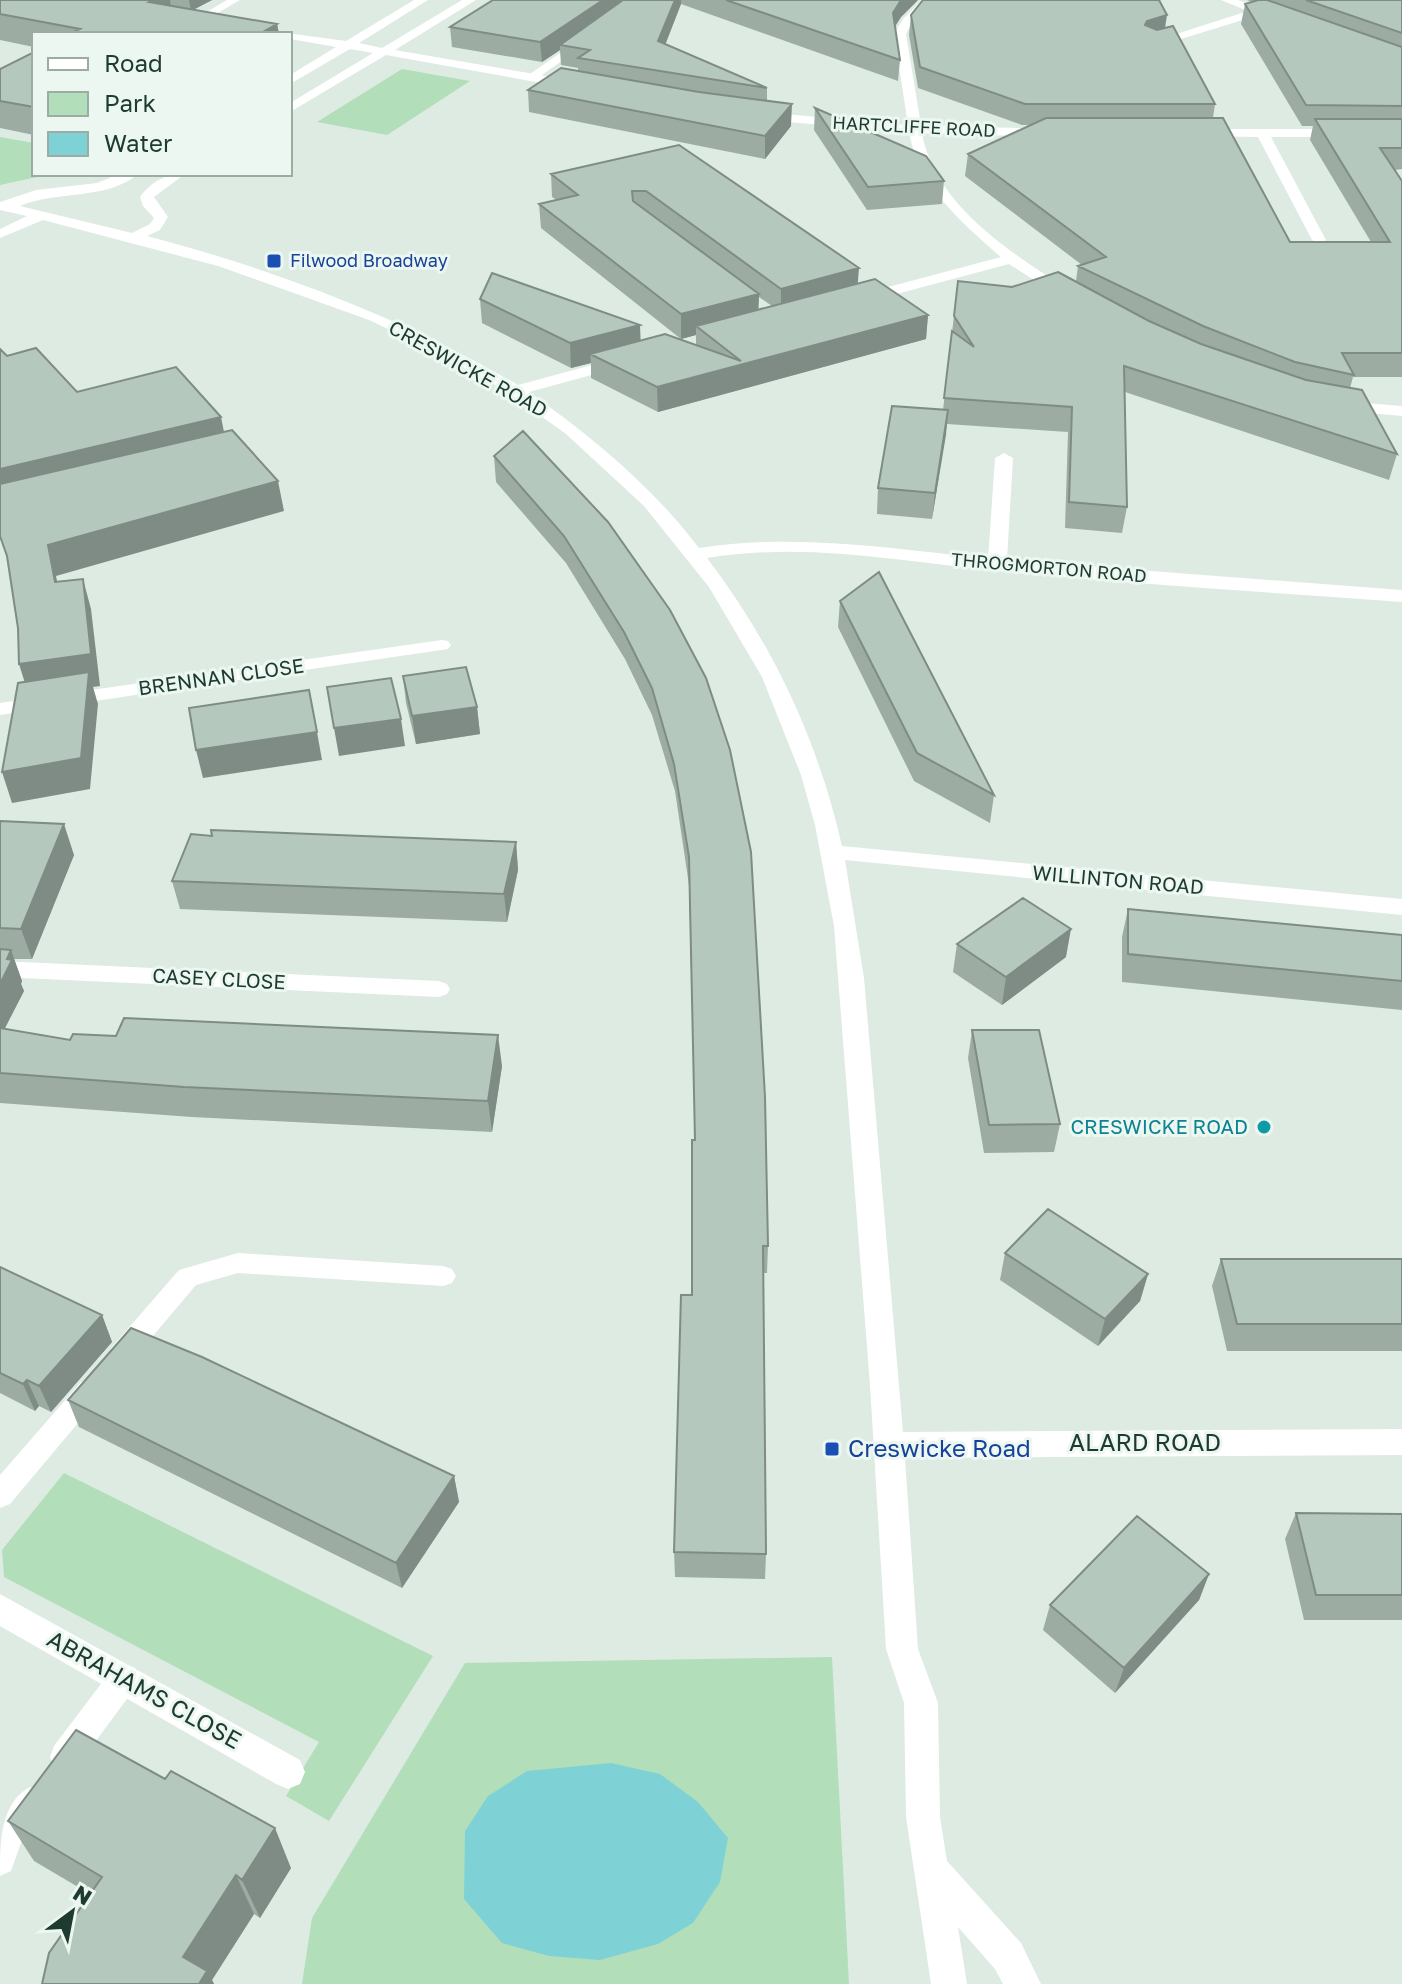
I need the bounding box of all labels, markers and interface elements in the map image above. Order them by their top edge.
legend [32,32,292,176]
text: Road [104,48,163,77]
text: Park [104,88,156,117]
street label: HARTCLIFFE ROAD [832,111,996,141]
text: Water [104,128,172,157]
place label: Filwood Broadway [290,249,448,271]
marker: Filwood Broadway [265,252,283,270]
street label: CRESWICKE ROAD [385,315,552,422]
street label: THROGMORTON ROAD [950,547,1148,587]
street label: BRENNAN CLOSE [136,652,305,700]
street label: WILLINTON ROAD [1031,860,1205,898]
street label: CASEY CLOSE [152,963,286,993]
place label: CRESWICKE ROAD [1071,1114,1248,1138]
marker: CRESWICKE ROAD [1255,1118,1273,1136]
street label: ALARD ROAD [1069,1427,1221,1456]
place label: Creswicke Road [848,1433,1031,1462]
marker: Creswicke Road [823,1440,841,1458]
street label: ABRAHAMS CLOSE [43,1623,247,1754]
north arrow [32,1872,112,1952]
text: N [69,1879,97,1910]

